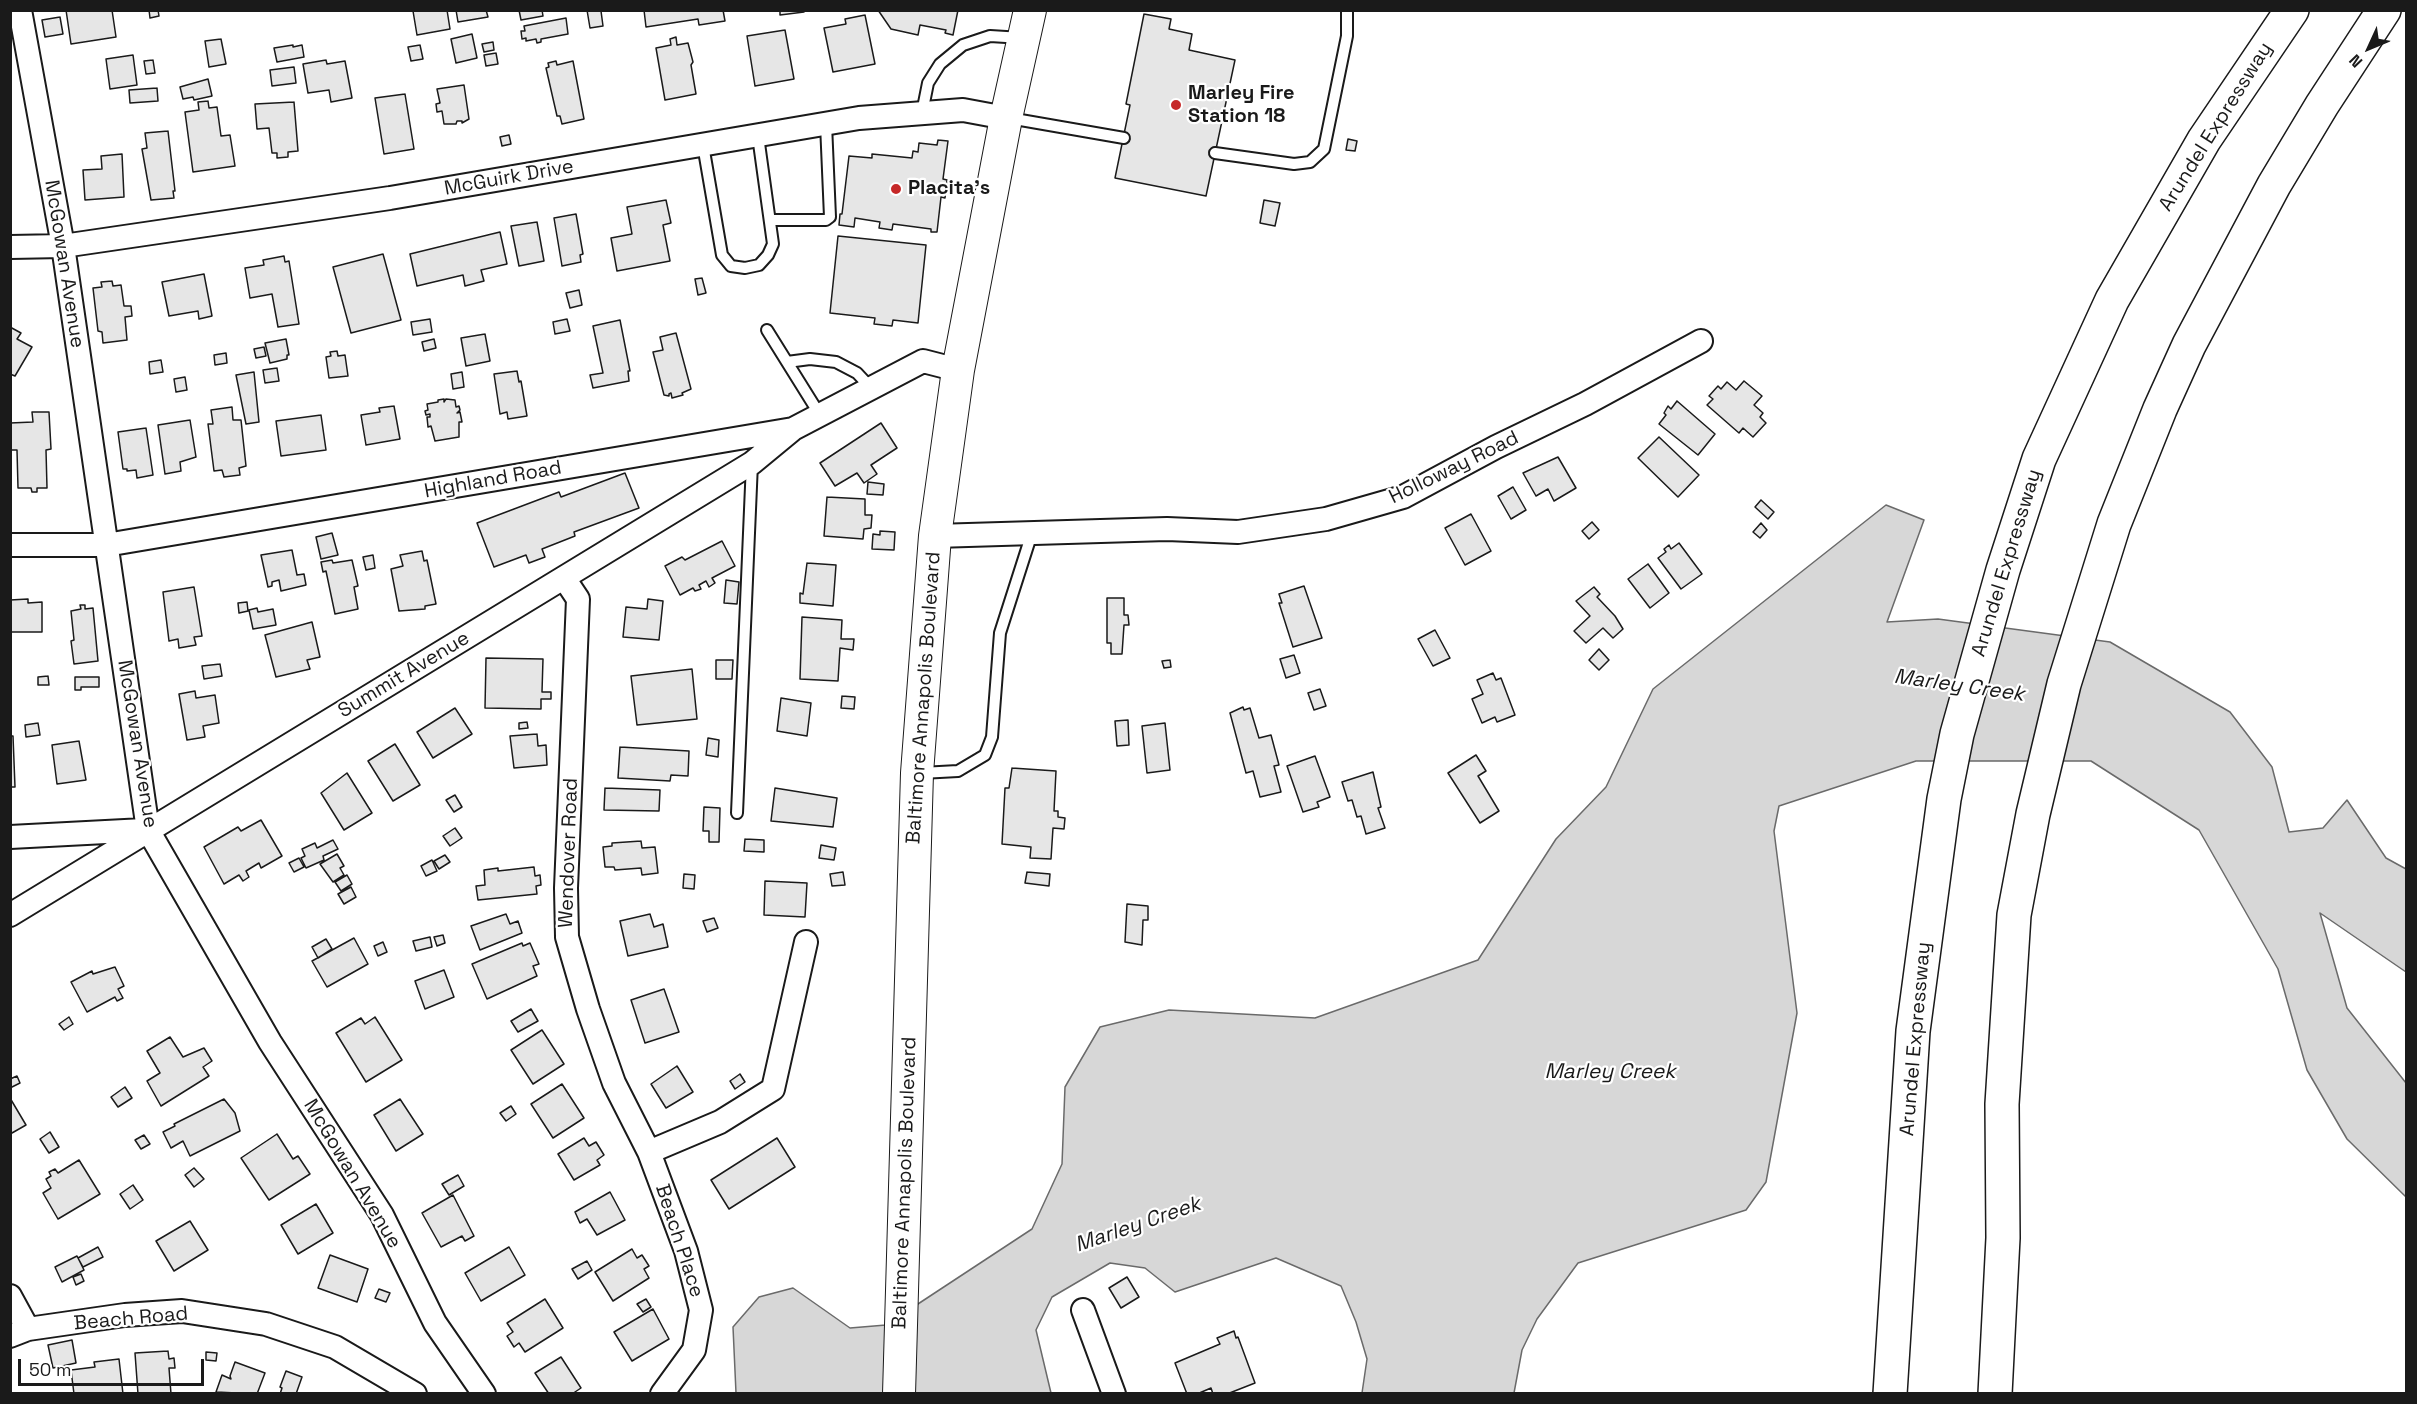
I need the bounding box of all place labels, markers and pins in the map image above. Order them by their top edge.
place label: Marley Fire Station 18 [1188,82,1294,129]
marker: Marley Fire Station 18 [1169,98,1183,112]
place label: Placita's [908,177,990,201]
marker: Placita's [889,182,903,196]

